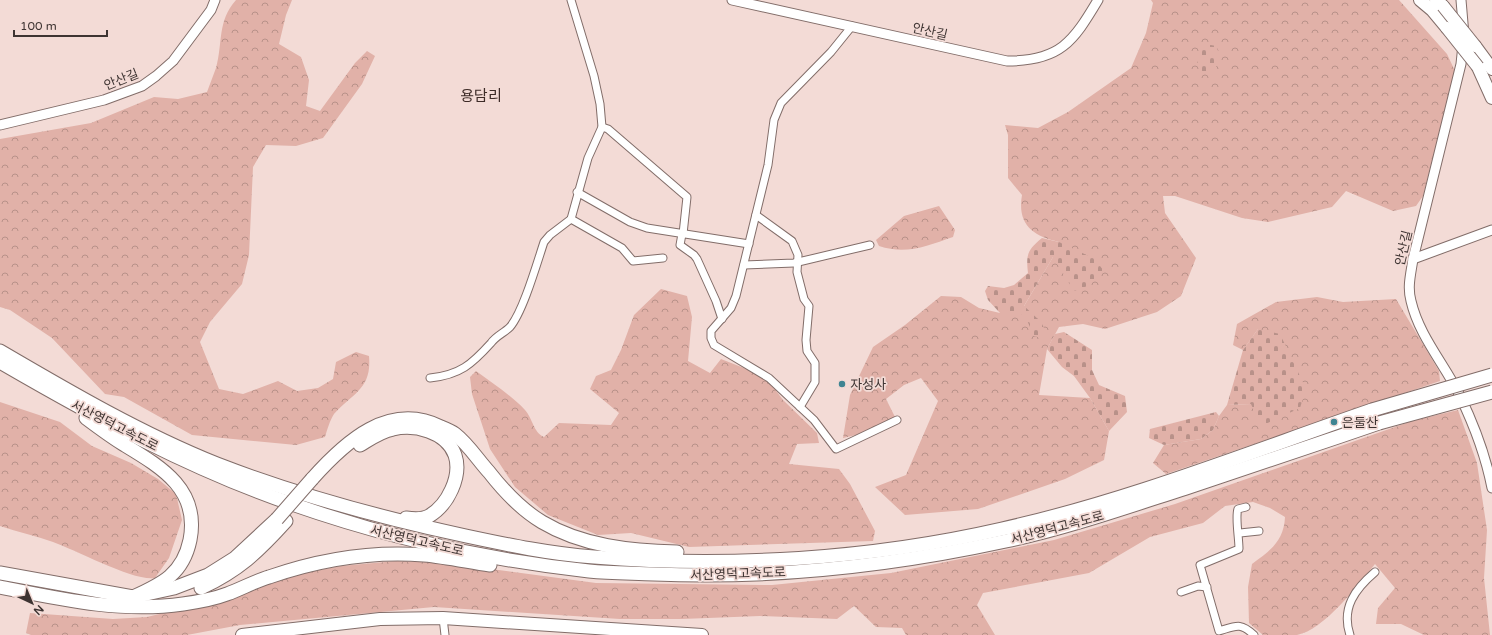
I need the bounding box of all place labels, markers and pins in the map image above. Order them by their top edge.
place label: 자성사 [850,377,886,393]
marker: 자성사 [837,379,847,389]
place label: 은둘산 [1342,415,1378,431]
marker: 은둘산 [1329,417,1339,427]

